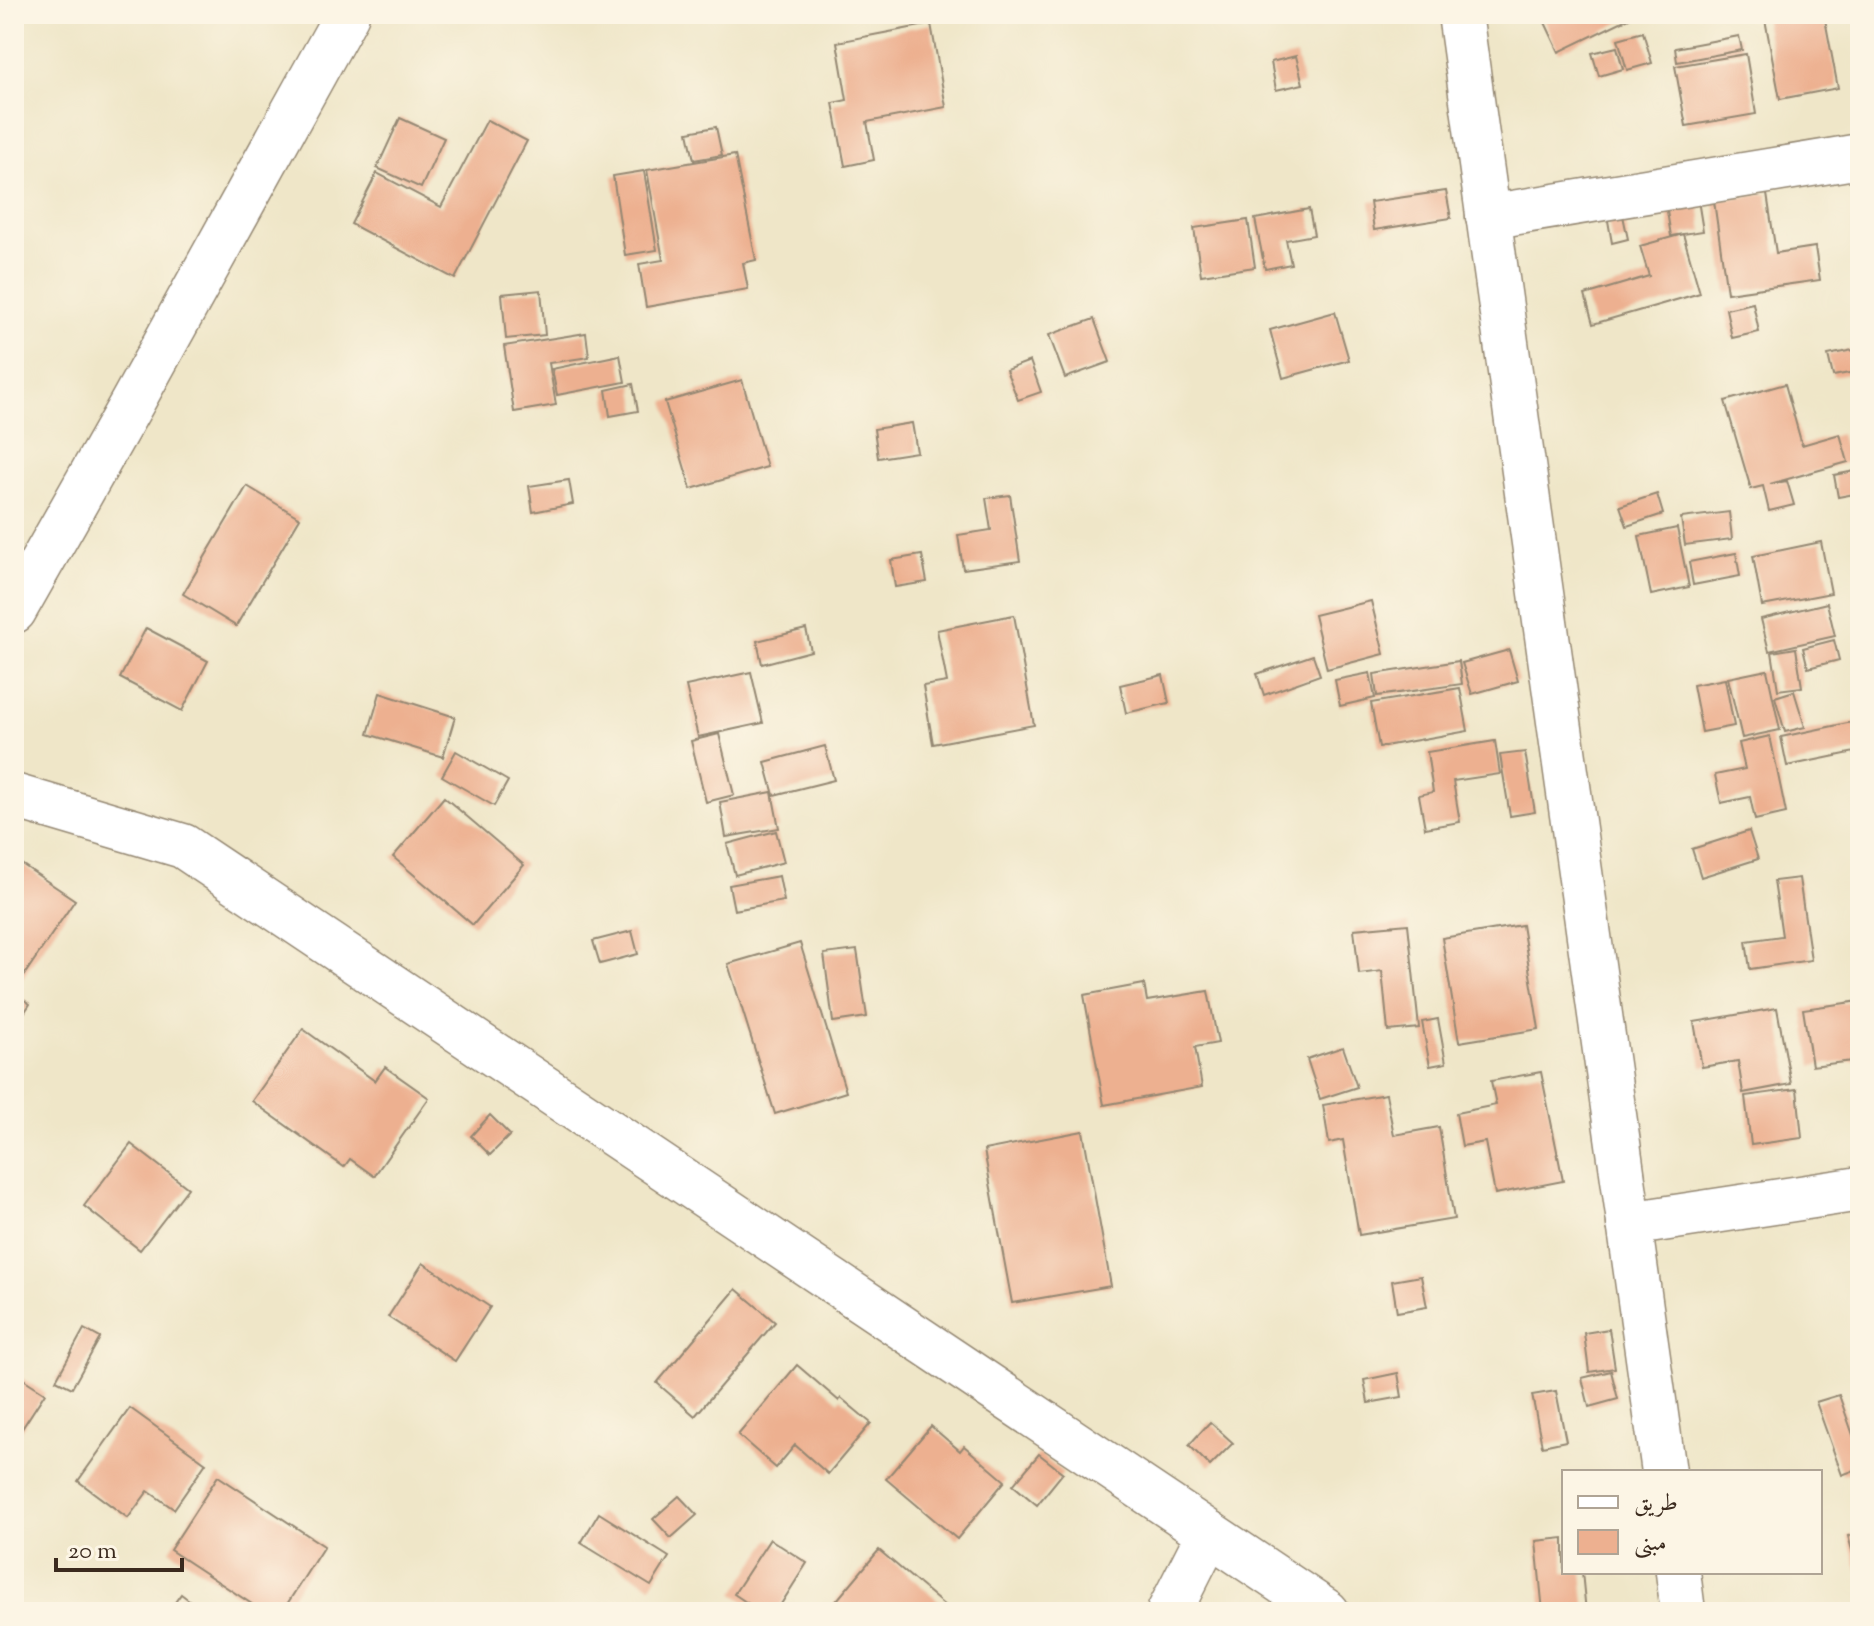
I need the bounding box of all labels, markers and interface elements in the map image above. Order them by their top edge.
legend [1562,1470,1822,1574]
text: طريق [1634,1487,1678,1521]
scale bar [56,1522,182,1572]
text: مبنى [1634,1527,1667,1561]
text: 20 m [68,1535,117,1569]

